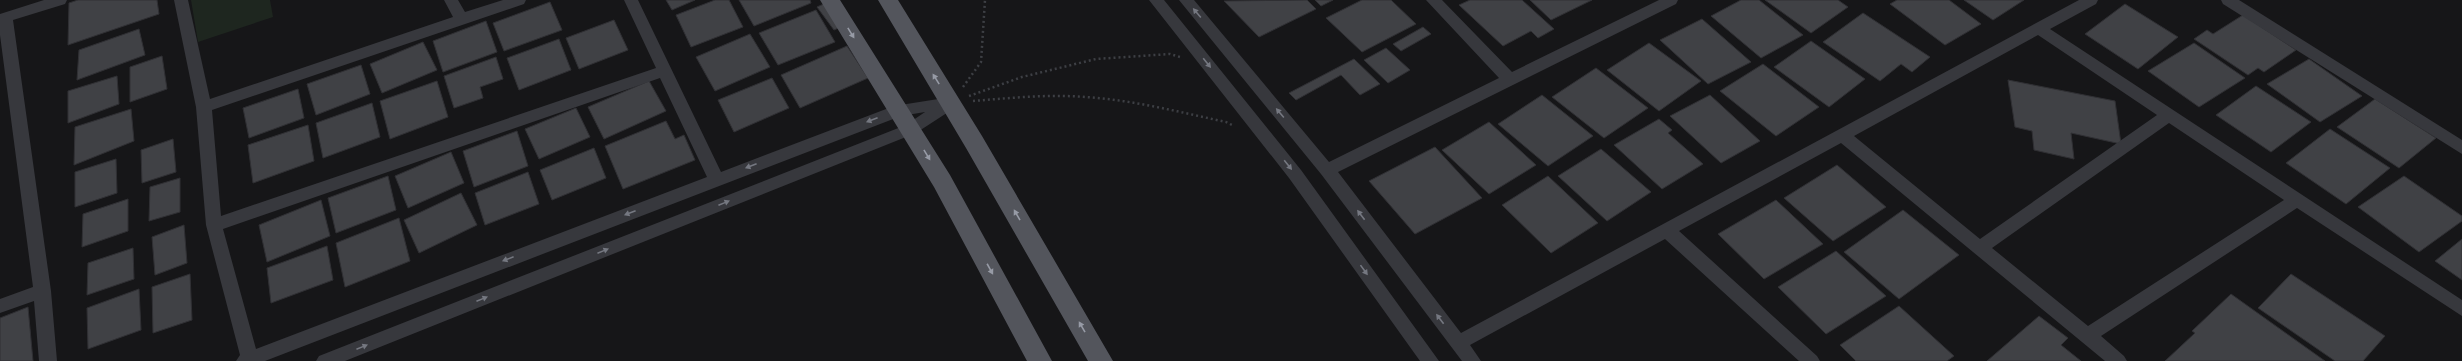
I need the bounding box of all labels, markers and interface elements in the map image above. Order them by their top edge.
one-way arrow [1193,8,1202,19]
one-way arrow [847,27,854,39]
one-way arrow [1202,58,1211,69]
one-way arrow [933,73,940,85]
one-way arrow [1276,108,1285,119]
one-way arrow [866,117,878,123]
one-way arrow [923,149,930,161]
one-way arrow [1284,159,1292,170]
one-way arrow [745,164,757,170]
one-way arrow [719,200,731,206]
one-way arrow [1013,209,1020,221]
one-way arrow [623,210,635,216]
one-way arrow [1358,210,1366,220]
one-way arrow [598,248,609,254]
one-way arrow [502,257,514,263]
one-way arrow [987,263,993,275]
one-way arrow [1360,265,1368,275]
one-way arrow [477,295,489,301]
one-way arrow [1436,313,1444,324]
one-way arrow [1078,321,1085,333]
one-way arrow [356,343,368,349]

